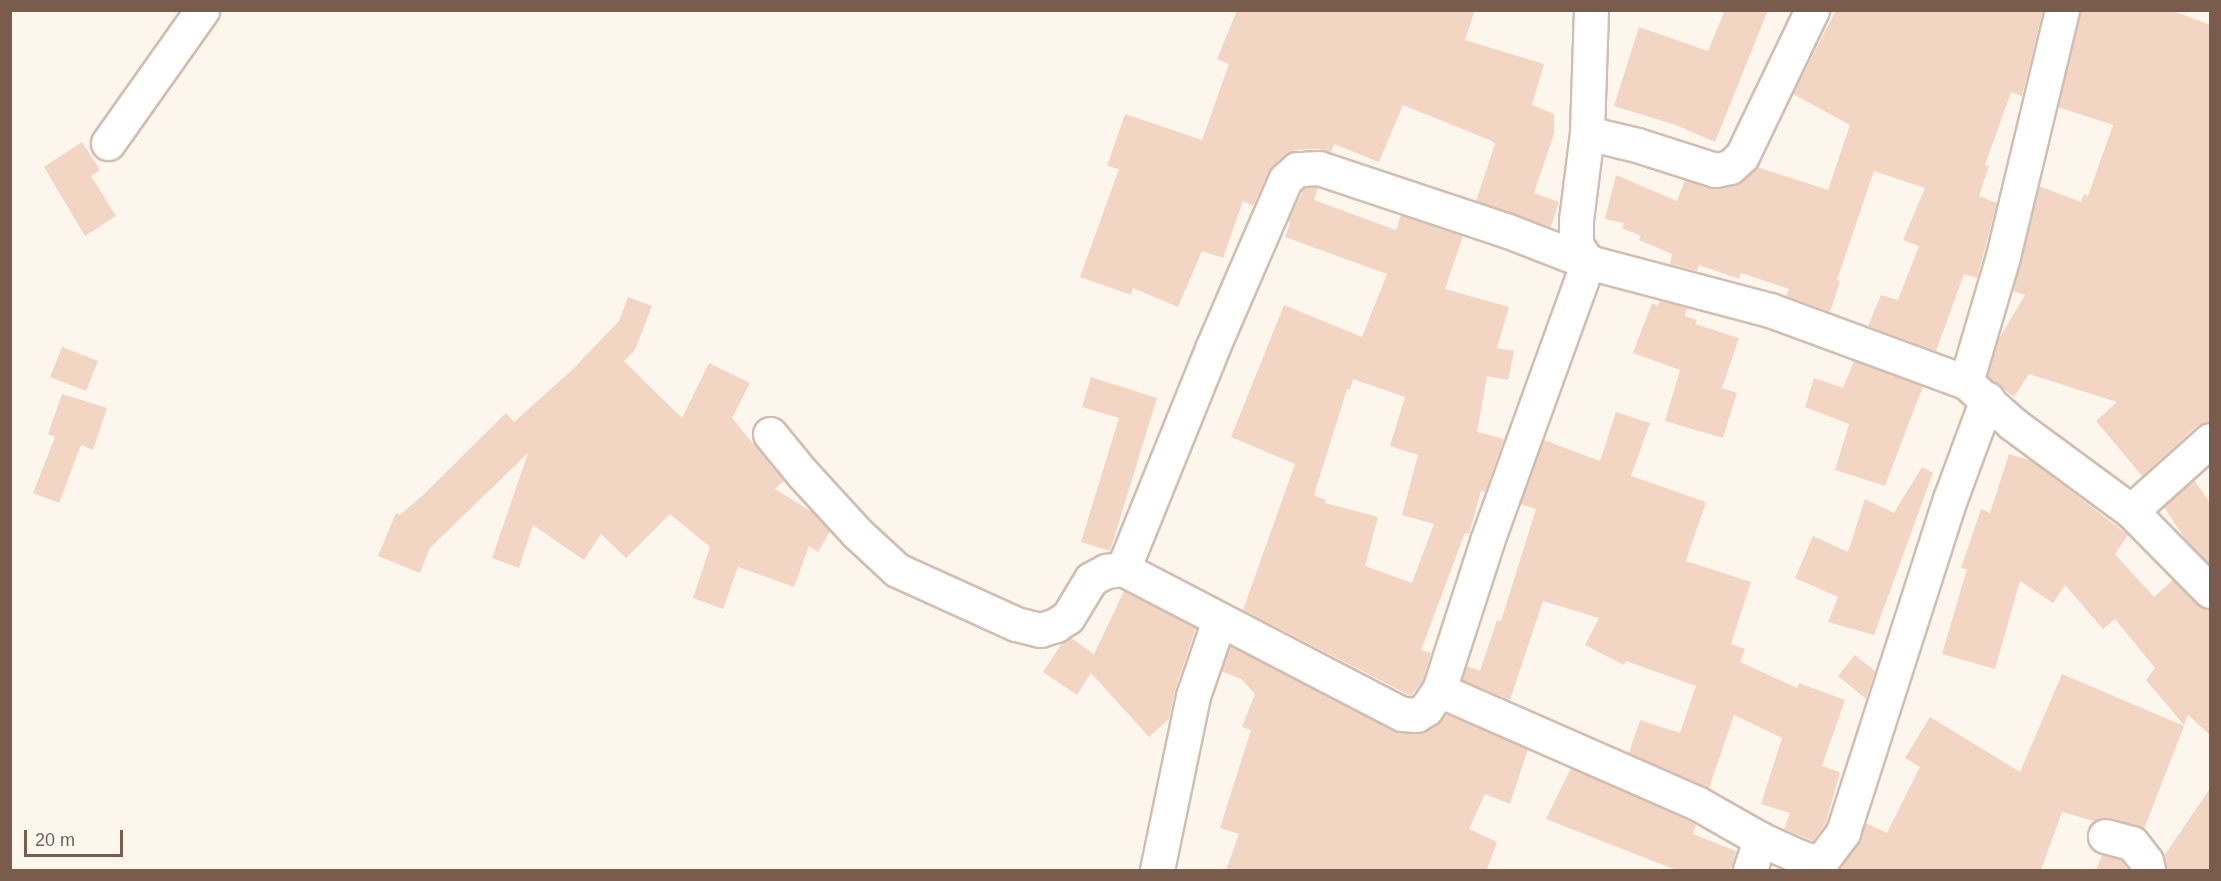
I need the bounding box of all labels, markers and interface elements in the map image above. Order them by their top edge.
scale bar [27,818,126,856]
text: 20 m [35,830,75,850]

